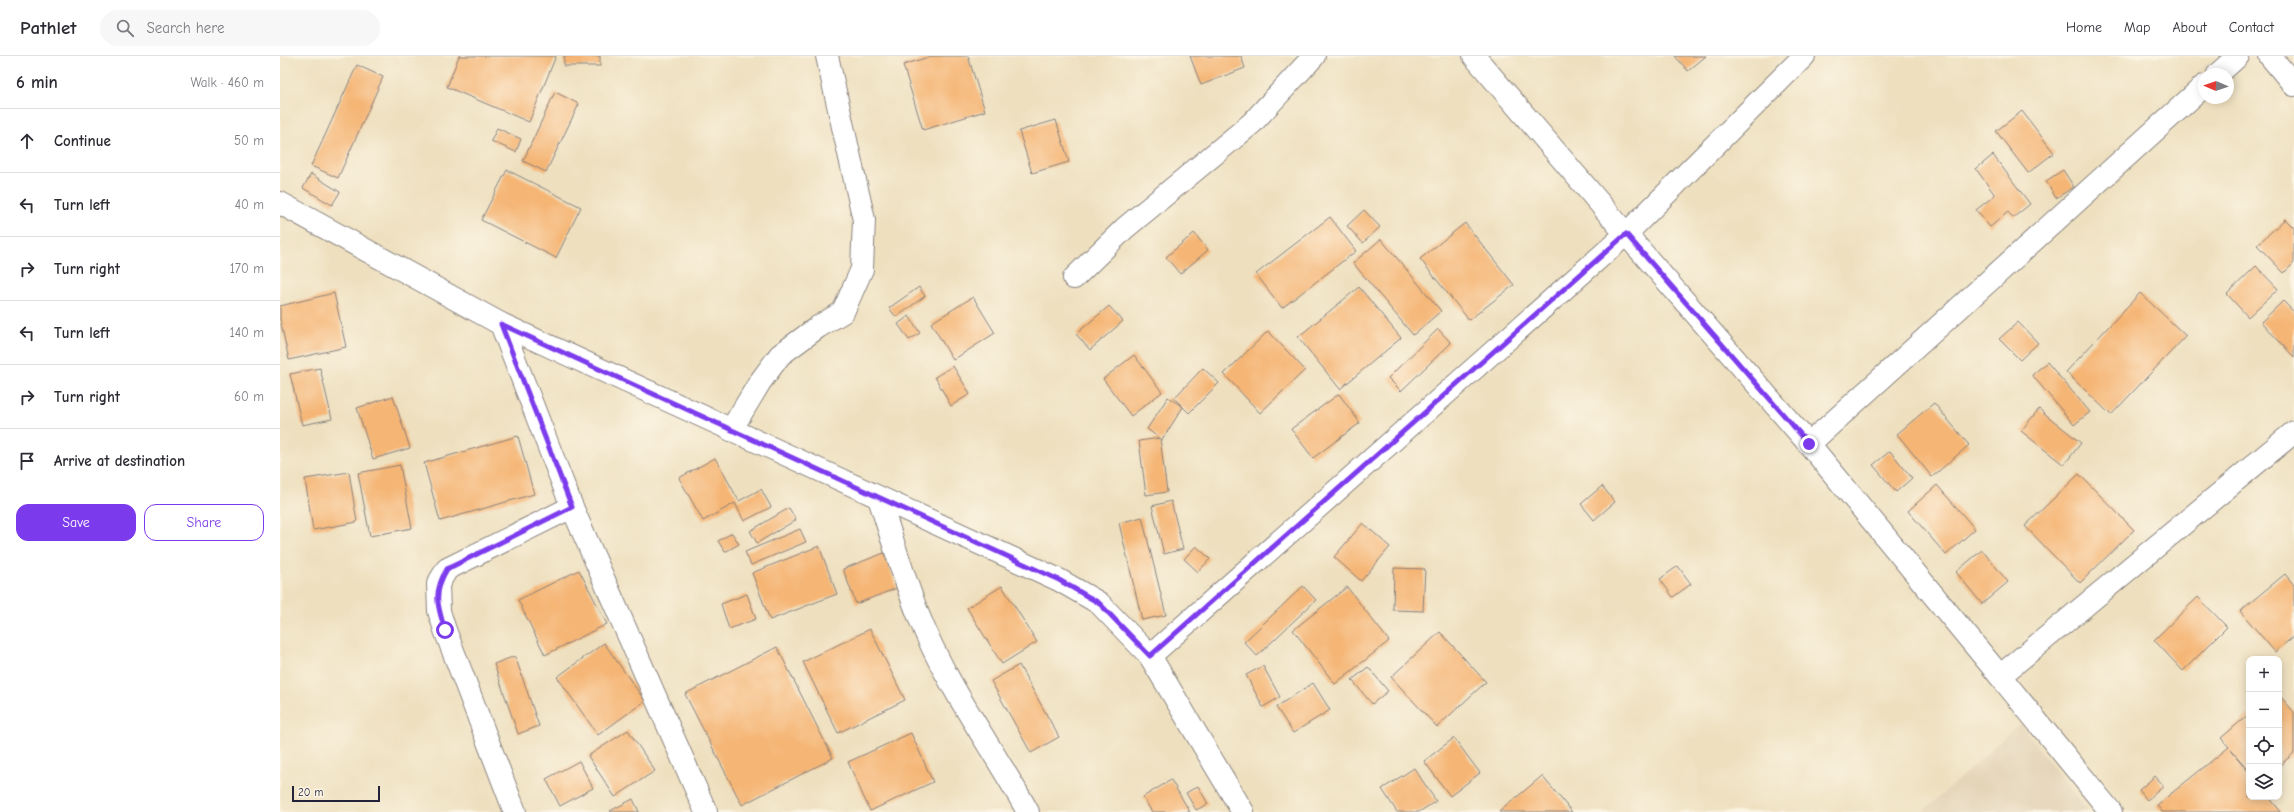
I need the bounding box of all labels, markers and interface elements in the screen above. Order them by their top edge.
search box [100,10,380,46]
text: Pathlet [20,17,76,39]
icon: search [114,17,136,39]
text: Search here [146,19,225,37]
text: Home [2066,19,2102,36]
text: Map [2124,19,2150,36]
text: About [2172,19,2207,36]
text: Contact [2229,19,2274,36]
north arrow [2198,68,2234,104]
text: 6 min [16,73,58,92]
text: Walk · 460 m [190,75,264,90]
icon: ahead [16,130,38,152]
text: Continue [54,132,111,150]
text: 50 m [234,133,264,148]
icon: left [16,194,38,216]
text: Turn left [54,196,110,214]
text: 40 m [235,197,264,212]
icon: right [16,258,38,280]
text: Turn right [54,260,120,278]
text: 170 m [230,261,264,276]
icon: left [16,322,38,344]
text: Turn left [54,324,110,342]
text: 140 m [230,325,264,340]
icon: right [16,386,38,408]
text: Turn right [54,388,120,406]
text: 60 m [234,389,264,404]
route end [1800,435,1818,453]
icon: arrive [16,450,38,472]
text: Arrive at destination [54,452,185,470]
button: Save [16,504,136,541]
button: Share [144,504,264,541]
route start [436,621,454,639]
map controls [2246,656,2282,800]
button: + [2246,656,2282,692]
button: − [2246,692,2282,728]
button: locate [2246,728,2282,764]
button: layers [2246,764,2282,800]
scale bar [292,784,380,803]
text: 20 m [298,786,323,799]

